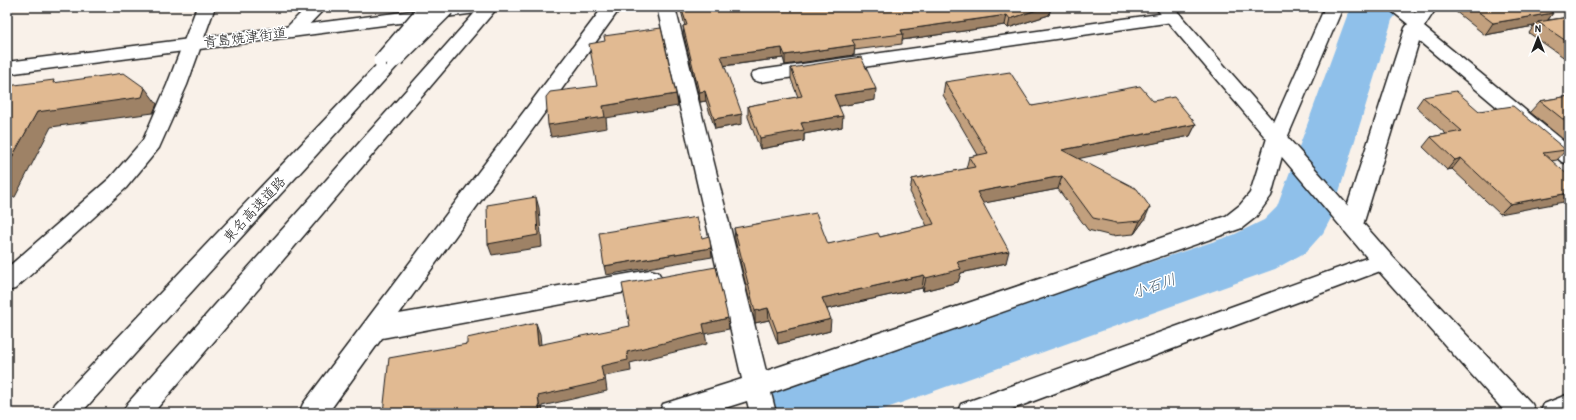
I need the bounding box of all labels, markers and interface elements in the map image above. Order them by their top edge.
north arrow [1518,18,1558,58]
text: N [1535,21,1541,35]
street label: 青島焼津街道 [202,22,288,51]
street label: 東名高速道路 [218,171,289,246]
water label: 小石川 [1129,268,1179,303]

